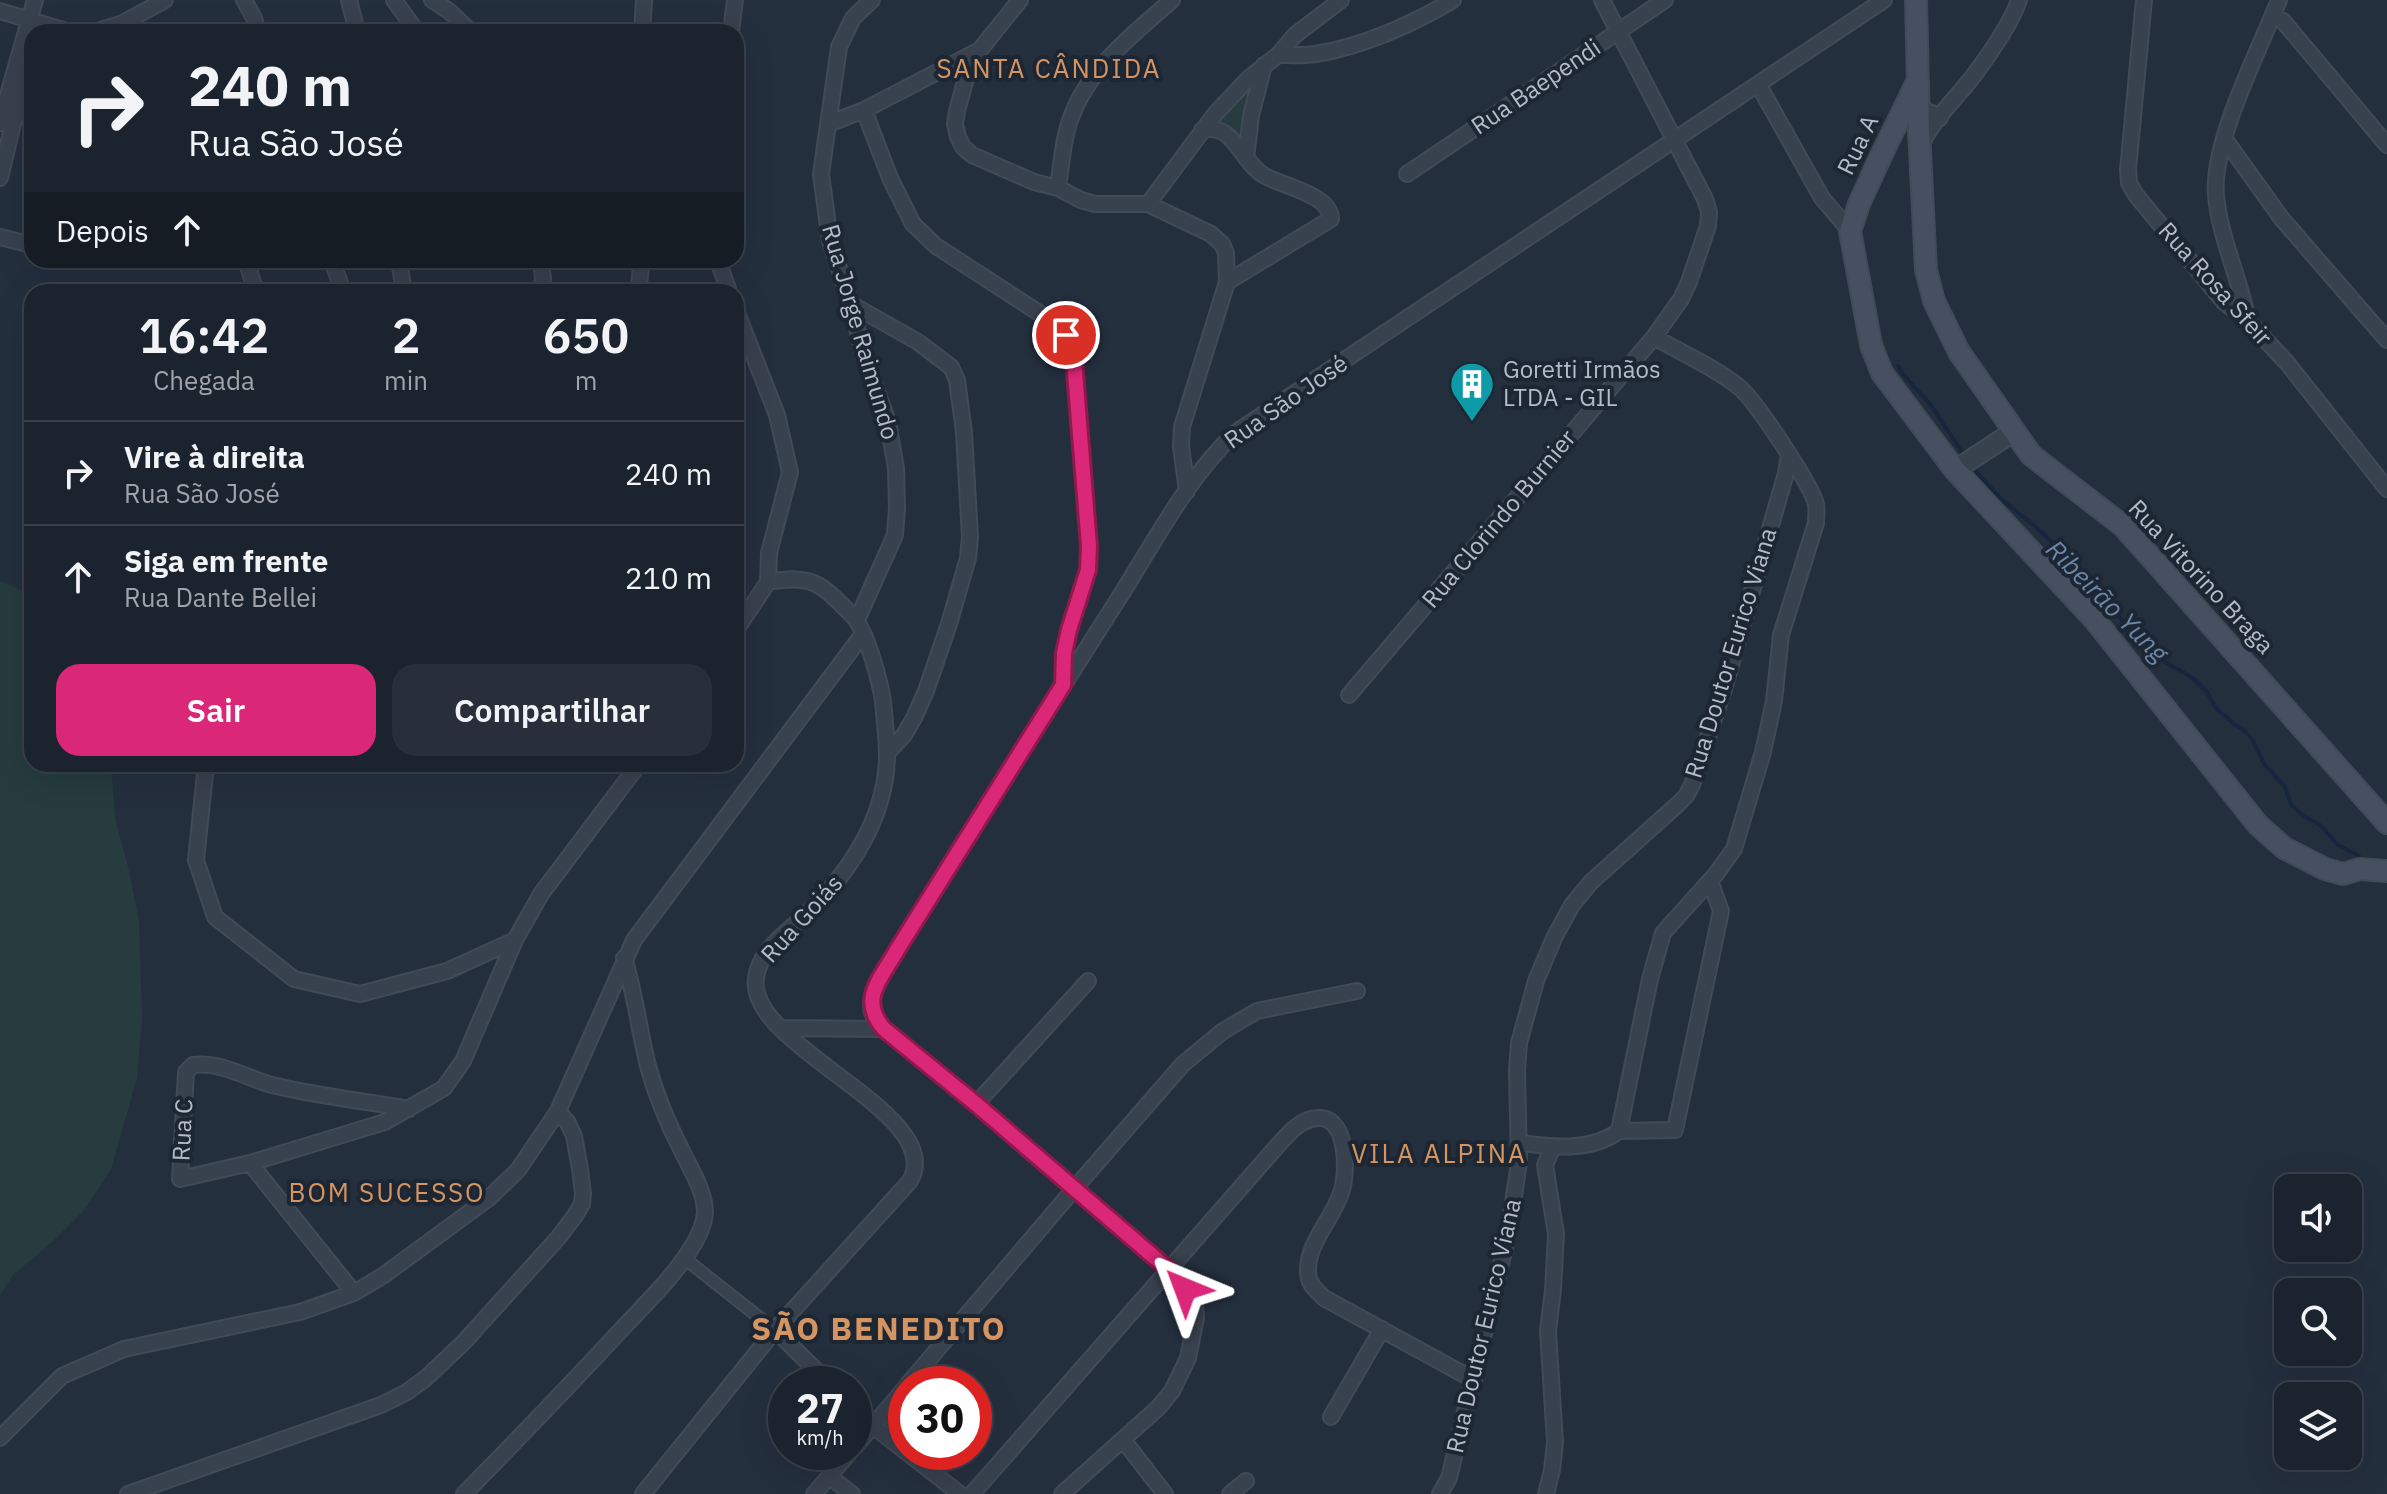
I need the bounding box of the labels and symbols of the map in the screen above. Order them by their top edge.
street label: Rua Baependi [1464,31,1606,141]
district label: SANTA CÂNDIDA [937,51,1161,85]
street label: Rua A [1829,109,1885,180]
street label: Rua Rosa Sfeir [2152,215,2280,352]
street label: Rua Jorge Raimundo [815,220,907,443]
pin [1032,301,1100,369]
street label: Rua São José [1217,347,1354,456]
place label: Goretti Irmãos LTDA - GIL [1503,353,1661,413]
building icon: Goretti Irmãos LTDA - GIL [1448,360,1496,423]
street label: Rua Clorindo Burnier [1414,422,1582,614]
street label: Rua Vitorino Braga [2122,492,2282,661]
street label: Rua Doutor Eurico Viana [1677,523,1783,782]
water label: Ribeirão Yung [2039,532,2177,670]
street label: Rua Goiás [753,867,849,969]
street label: Rua C [164,1098,200,1162]
district label: VILA ALPINA [1351,1136,1527,1170]
district label: BOM SUCESSO [288,1175,486,1209]
street label: Rua Doutor Eurico Viana [1438,1195,1528,1456]
position arrow [1143,1247,1227,1331]
district label: SÃO BENEDITO [751,1307,1007,1349]
speed limit sign: 30 [888,1366,992,1470]

